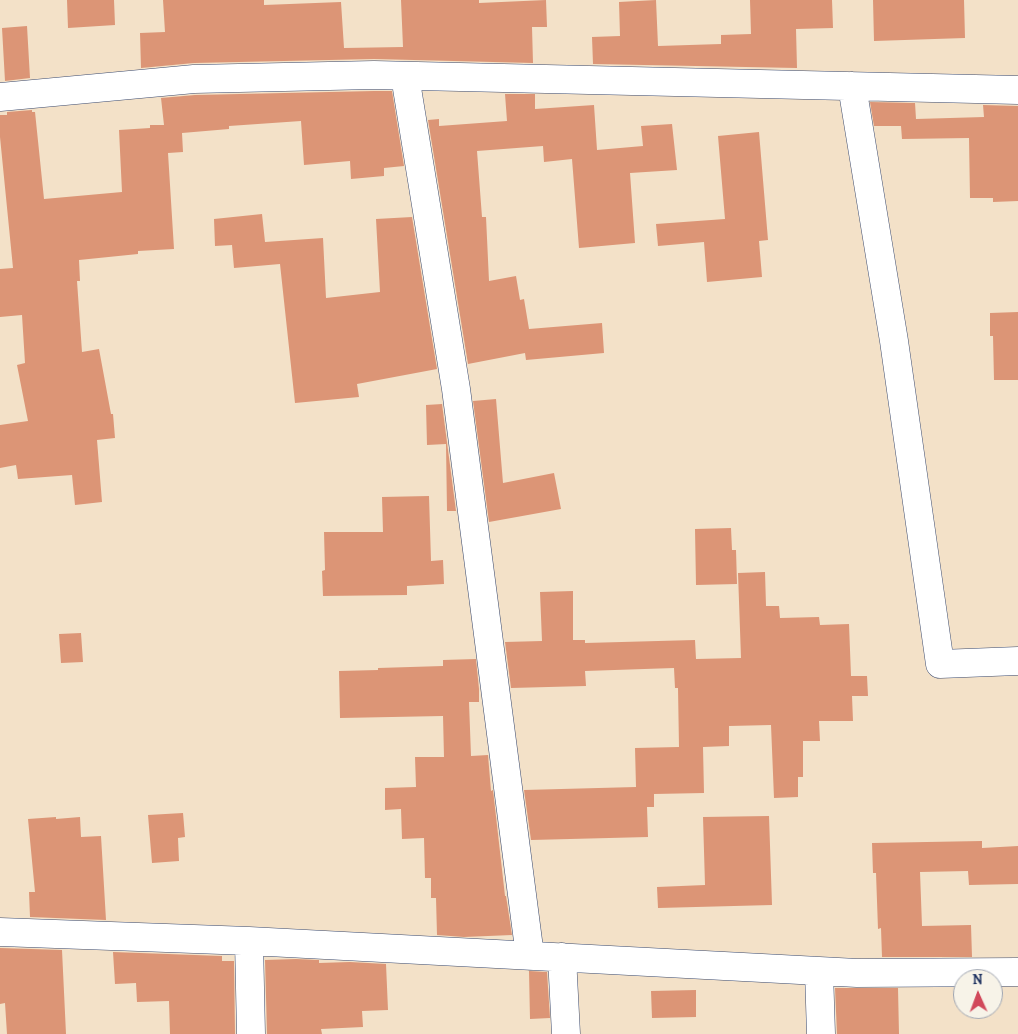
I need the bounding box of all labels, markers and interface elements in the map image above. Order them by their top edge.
north arrow [953,969,1003,1019]
text: N [972,970,983,989]

